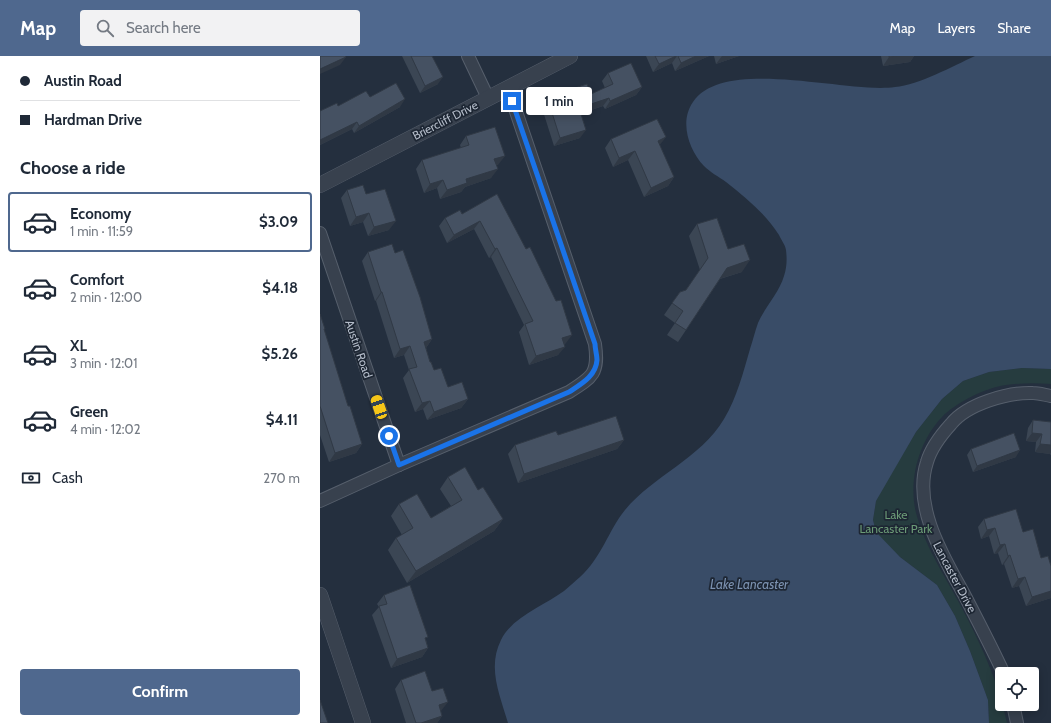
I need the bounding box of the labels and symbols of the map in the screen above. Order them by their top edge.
callout: 1 min [526,87,592,115]
route end [503,92,521,110]
street label: Briercliff Drive [410,97,480,143]
street label: Austin Road [342,318,376,380]
car [369,394,389,420]
route start [380,427,398,445]
park label: Lake Lancaster Park [860,507,933,536]
street label: Lancaster Drive [930,539,980,615]
water label: Lake Lancaster [710,576,789,592]

